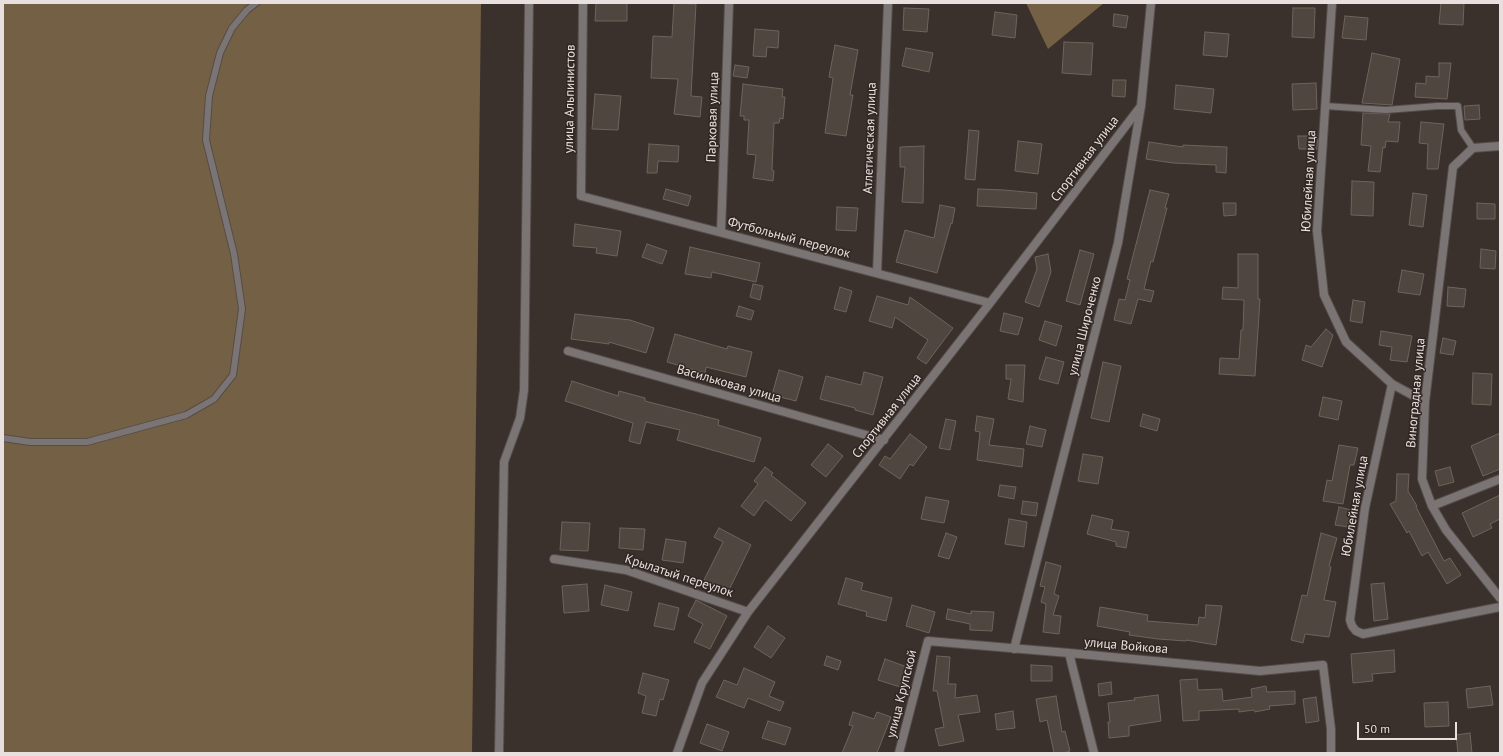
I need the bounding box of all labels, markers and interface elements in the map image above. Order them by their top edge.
street label: улица Альпинистов [561,44,579,154]
street label: Парковая улица [704,71,722,163]
street label: Атлетическая улица [860,82,880,194]
street label: Спортивная улица [1048,113,1122,205]
street label: Юбилейная улица [1299,130,1319,232]
street label: Футбольный переулок [726,214,852,262]
street label: улица Широченко [1065,275,1105,377]
street label: Виноградная улица [1403,337,1429,449]
street label: Васильковая улица [675,362,783,406]
street label: Спортивная улица [849,371,925,461]
street label: Юбилейная улица [1338,454,1372,558]
street label: Крылатый переулок [623,551,735,601]
street label: улица Войкова [1083,635,1169,657]
street label: улица Крупской [883,648,921,740]
scale bar [1359,714,1459,740]
text: 50 m [1364,721,1390,736]

